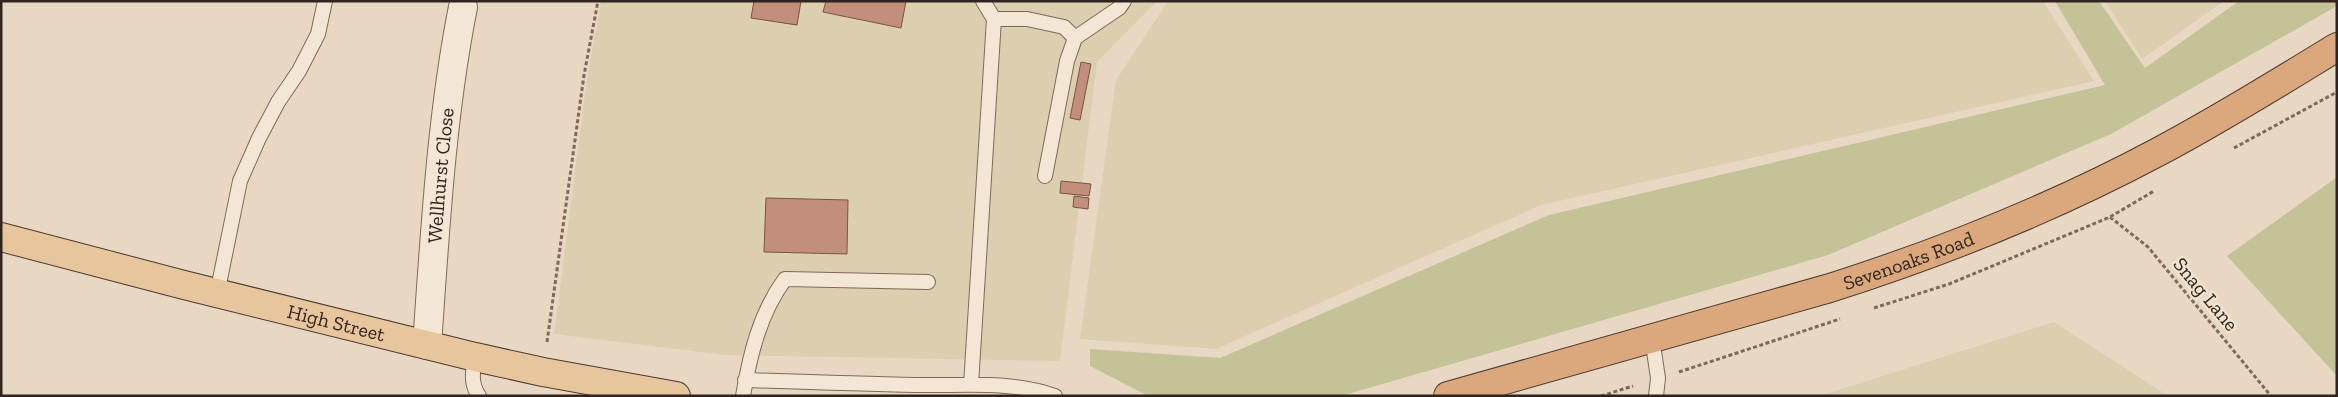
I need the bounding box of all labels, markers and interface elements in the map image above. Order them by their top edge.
street label: Wellhurst Close [422,106,459,244]
street label: Sevenoaks Road [1840,226,1977,295]
street label: Snag Lane [2168,252,2244,336]
street label: High Street [285,299,388,346]

